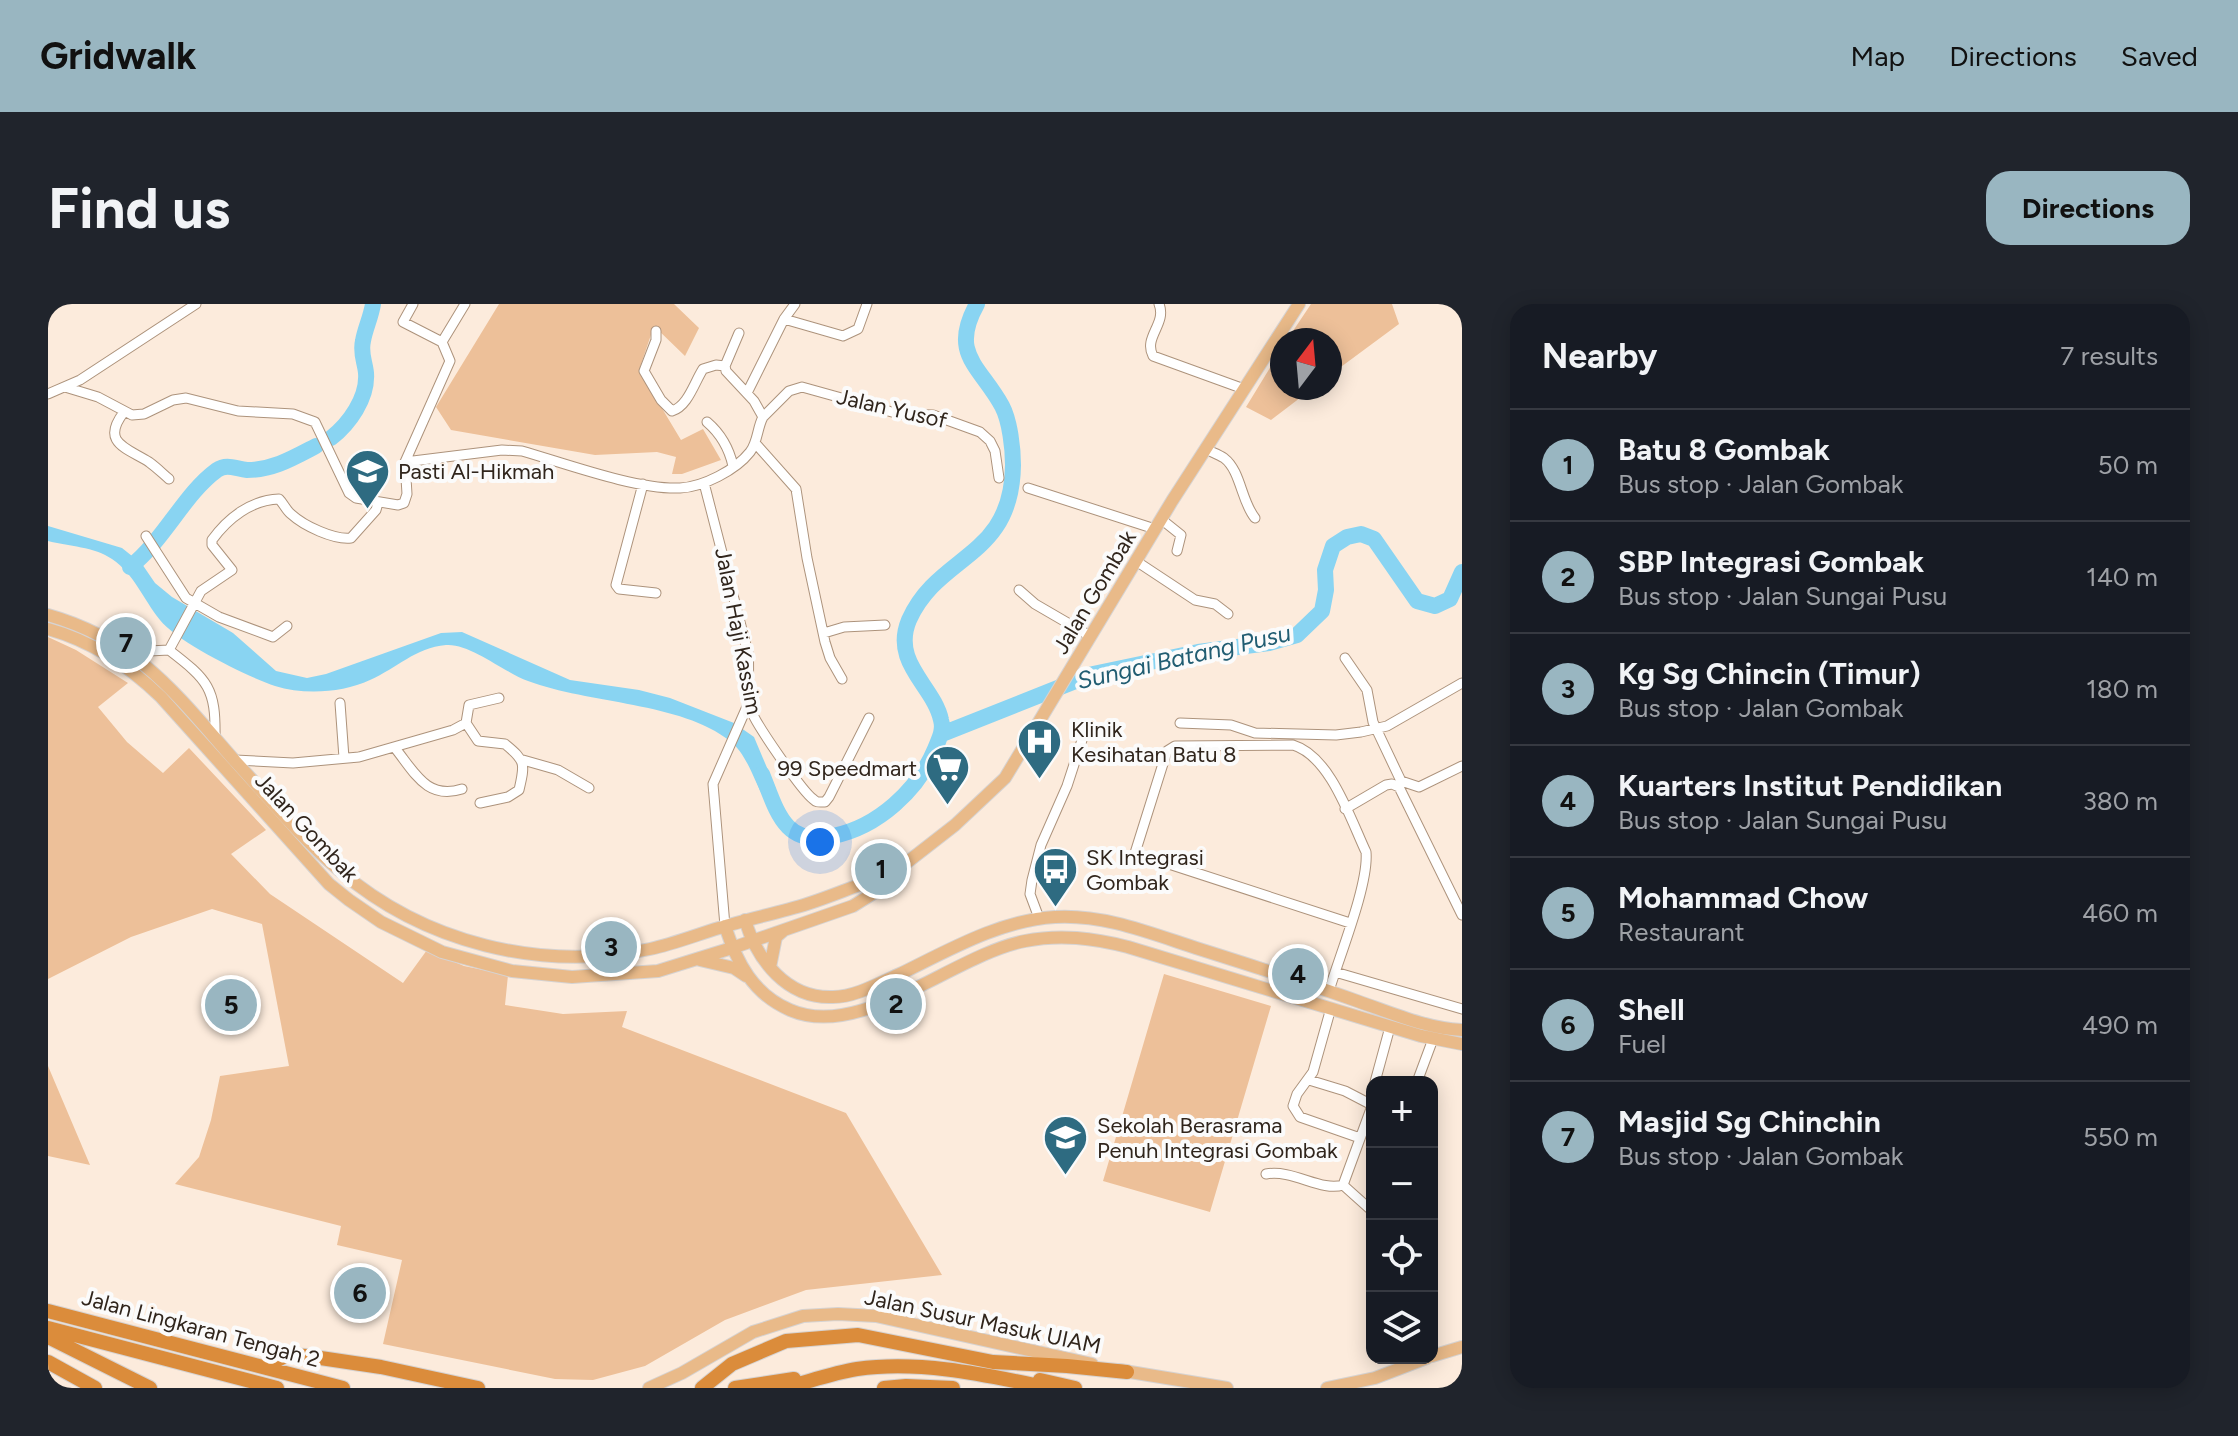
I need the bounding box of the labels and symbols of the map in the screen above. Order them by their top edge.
north arrow [1270,328,1342,400]
street label: Jalan Yusof [834,383,951,434]
school or university icon: Pasti Al-Hikmah [343,447,391,510]
place label: Pasti Al-Hikmah [398,458,554,485]
street label: Jalan Gombak [1047,525,1142,659]
street label: Jalan Haji Kassim [709,545,768,717]
pin: 7 [100,613,152,673]
water label: Sungai Batang Pusu [1074,618,1294,695]
place label: Klinik Kesihatan Batu 8 [1071,716,1237,768]
hospital icon: Klinik Kesihatan Batu 8 [1016,718,1064,781]
supermarket icon: 99 Speedmart [924,744,972,807]
place label: 99 Speedmart [778,755,917,782]
street label: Jalan Gombak [249,767,364,888]
your location [800,822,840,862]
pin: 1 [855,839,907,899]
place label: SK Integrasi Gombak [1086,844,1204,896]
bus stop icon: SK Integrasi Gombak [1031,846,1079,909]
pin: 3 [585,917,637,977]
pin: 4 [1272,944,1324,1004]
pin: 2 [870,974,922,1034]
pin: 5 [205,975,257,1035]
place label: Sekolah Berasrama Penuh Integrasi Gombak [1097,1112,1338,1164]
school or university icon: Sekolah Berasrama Penuh Integrasi Gombak [1042,1114,1090,1177]
pin: 6 [334,1263,386,1323]
street label: Jalan Susur Masuk UIAM [862,1283,1104,1360]
street label: Jalan Lingkaran Tengah 2 [79,1284,323,1373]

